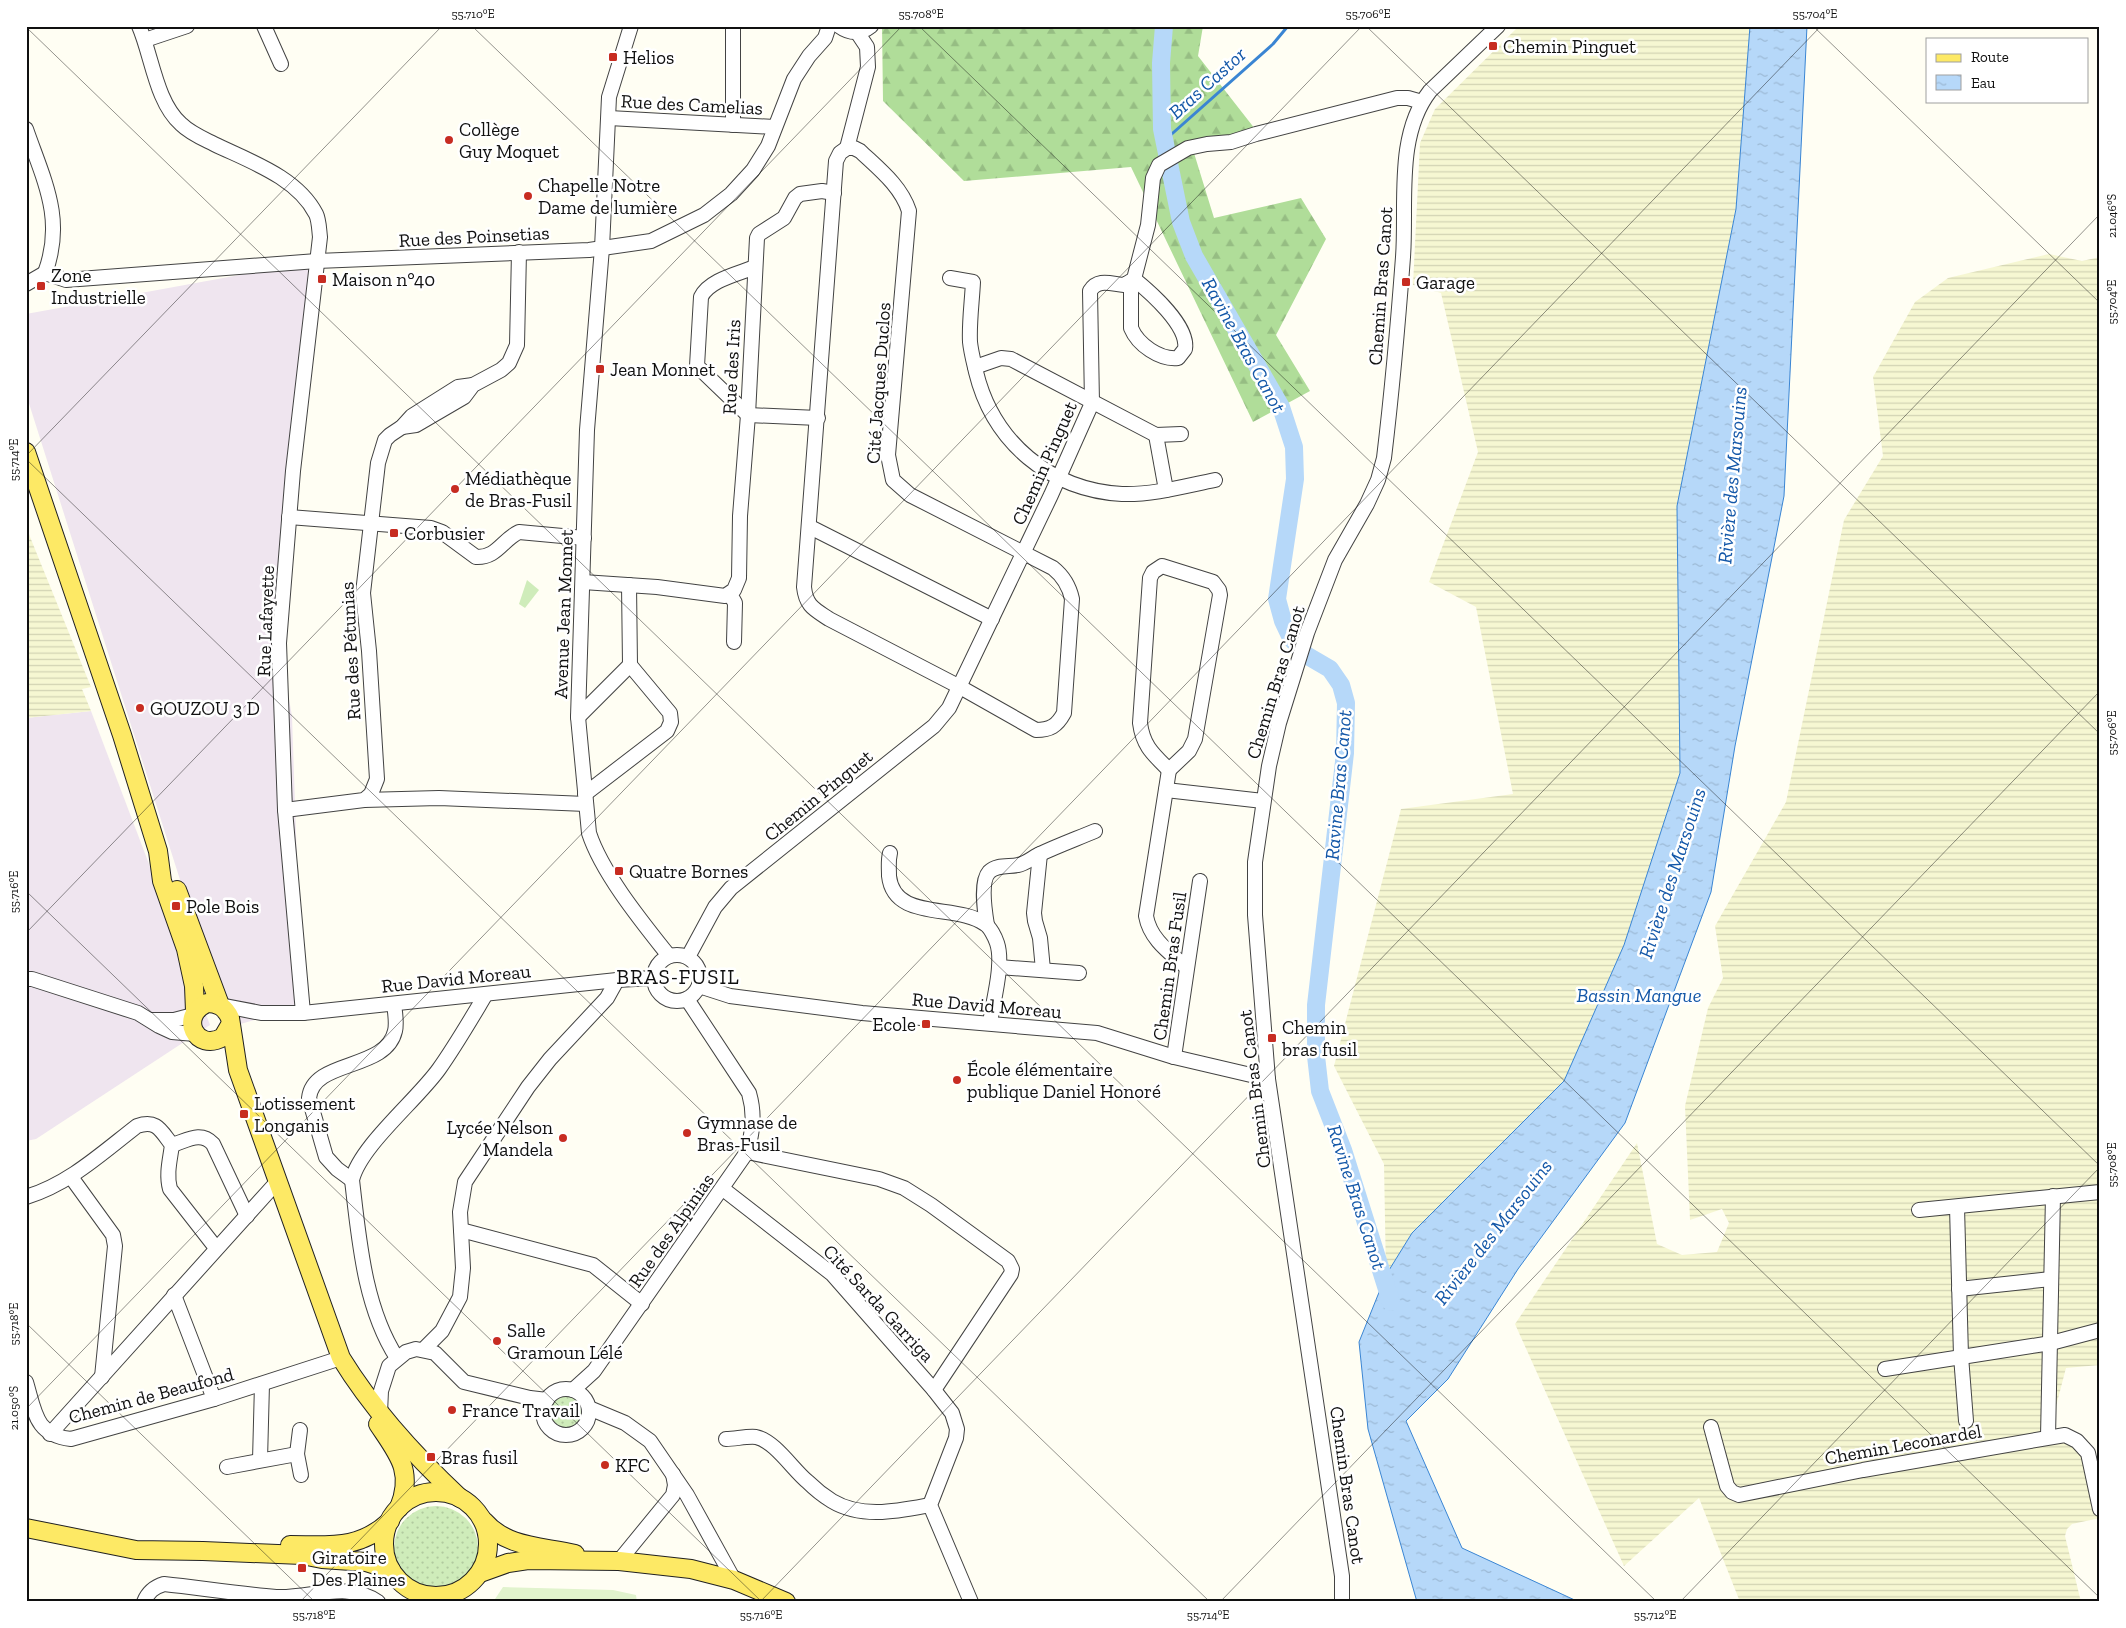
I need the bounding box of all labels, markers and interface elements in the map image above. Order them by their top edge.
text: 55.710°E [451,7,495,21]
text: 55.708°E [898,7,944,21]
text: 55.706°E [1346,7,1390,21]
text: 55.704°E [1793,7,1837,21]
place label: Chemin Pinguet [1503,35,1636,58]
legend [1926,38,2088,102]
marker: Chemin Pinguet [1487,40,1499,52]
water label: Bras Castor [1163,42,1251,124]
place label: Helios [623,46,674,69]
text: Route [1971,48,2009,66]
marker: Helios [607,51,619,63]
text: Eau [1971,74,1996,92]
street label: Rue des Camelias [620,89,764,120]
place label: Collège Guy Moquet [459,118,559,163]
marker: Collège Guy Moquet [443,134,455,146]
place label: Chapelle Notre Dame de lumière [538,174,677,219]
marker: Chapelle Notre Dame de lumière [522,190,534,202]
text: 21.046°S [2105,194,2119,238]
street label: Chemin Bras Canot [1363,206,1398,366]
street label: Rue des Poinsetias [398,221,550,252]
place label: Zone Industrielle [51,264,146,309]
place label: Maison n°40 [332,268,435,291]
place label: Garage [1416,271,1475,294]
marker: Maison n°40 [316,273,328,285]
water label: Ravine Bras Canot [1197,273,1291,417]
marker: Garage [1400,276,1412,288]
marker: Zone Industrielle [35,280,47,292]
text: 55.704°E [2105,280,2119,324]
street label: Cité Jacques Duclos [861,301,896,465]
street label: Rue des Iris [718,319,745,415]
place label: Jean Monnet [610,358,715,381]
marker: Jean Monnet [594,363,606,375]
water label: Rivière des Marsouins [1712,385,1752,565]
street label: Chemin Pinguet [1007,398,1082,529]
text: 55.714°E [7,439,21,481]
place label: Médiathèque de Bras-Fusil [465,467,572,512]
marker: Médiathèque de Bras-Fusil [449,483,461,495]
place label: Corbusier [404,522,485,545]
marker: Corbusier [388,527,400,539]
street label: Avenue Jean Monnet [549,529,578,699]
street label: Rue Lafayette [252,565,279,677]
street label: Rue des Pétunias [335,581,366,721]
street label: Chemin Bras Canot [1241,603,1310,762]
place label: GOUZOU 3 D [150,697,260,720]
marker: GOUZOU 3 D [134,702,146,714]
water label: Ravine Bras Canot [1319,709,1357,861]
text: 55.706°E [2105,711,2119,755]
street label: Chemin Pinguet [759,745,877,846]
water label: Rivière des Marsouins [1633,785,1711,961]
place label: Quatre Bornes [629,860,748,883]
marker: Quatre Bornes [613,865,625,877]
text: 55.716°E [7,871,21,913]
street label: Chemin Bras Fusil [1148,890,1191,1042]
place label: Pole Bois [186,895,259,918]
marker: Pole Bois [170,900,182,912]
street label: Rue David Moreau [380,959,532,998]
district label: BRAS-FUSIL [616,964,740,989]
water label: Bassin Mangue [1576,983,1702,1007]
street label: Rue David Moreau [911,987,1063,1024]
street label: Chemin Bras Canot [1233,1009,1276,1169]
place label: Ecole [872,1013,916,1036]
place label: Chemin bras fusil [1281,1016,1357,1061]
marker: Ecole [920,1018,932,1030]
marker: Chemin bras fusil [1266,1032,1278,1044]
place label: École élémentaire publique Daniel Honoré [967,1058,1161,1103]
marker: École élémentaire publique Daniel Honoré [951,1074,963,1086]
place label: Lotissement Longanis [254,1092,355,1137]
marker: Lotissement Longanis [238,1108,250,1120]
place label: Gymnase de Bras-Fusil [697,1111,797,1156]
place label: Lycée Nelson Mandela [446,1116,553,1161]
water label: Ravine Bras Canot [1322,1122,1392,1273]
marker: Gymnase de Bras-Fusil [681,1127,693,1139]
marker: Lycée Nelson Mandela [557,1132,569,1144]
text: 55.708°E [2105,1142,2119,1188]
water label: Rivière des Marsouins [1429,1155,1557,1309]
street label: Rue des Alpinias [624,1169,719,1292]
street label: Cité Sarda Garriga [818,1240,939,1367]
text: 55.718°E [7,1303,21,1345]
place label: Salle Gramoun Lélé [507,1319,623,1364]
marker: Salle Gramoun Lélé [491,1335,503,1347]
street label: Chemin de Beaufond [66,1362,237,1429]
text: 21.050°S [7,1386,21,1430]
place label: France Travail [462,1399,580,1422]
marker: France Travail [446,1404,458,1416]
street label: Chemin Bras Canot [1325,1405,1370,1565]
street label: Chemin Leconardel [1823,1419,1983,1470]
place label: Bras fusil [441,1446,518,1469]
marker: Bras fusil [425,1451,437,1463]
place label: KFC [615,1454,650,1477]
marker: KFC [599,1459,611,1471]
place label: Giratoire Des Plaines [312,1546,406,1591]
marker: Giratoire Des Plaines [296,1562,308,1574]
text: 55.718°E [293,1608,335,1622]
text: 55.716°E [740,1608,782,1622]
text: 55.714°E [1187,1608,1229,1622]
text: 55.712°E [1634,1608,1676,1622]

